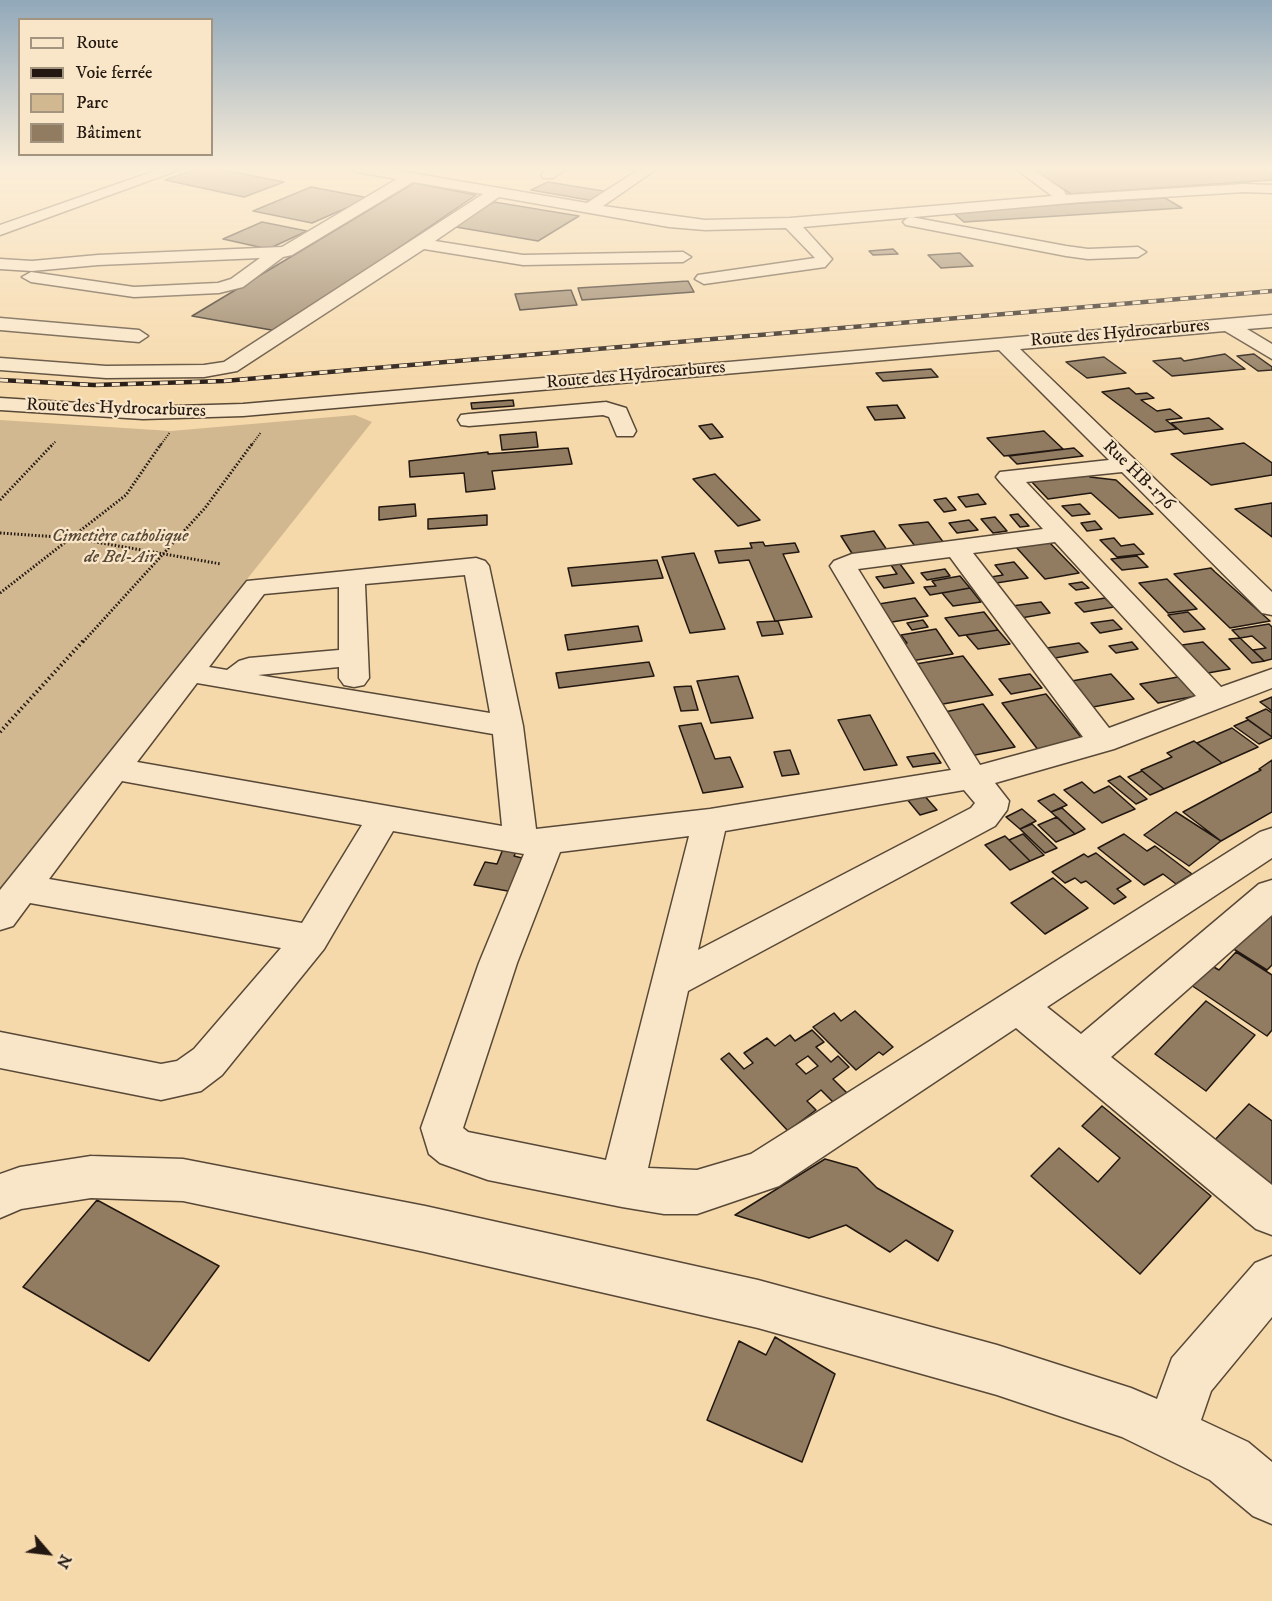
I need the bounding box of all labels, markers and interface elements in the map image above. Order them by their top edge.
legend [18,18,213,156]
text: Route [76,32,119,54]
text: Voie ferrée [76,62,153,84]
text: Parc [76,92,108,114]
text: Bâtiment [76,122,141,144]
street label: Route des Hydrocarbures [1030,315,1210,353]
street label: Route des Hydrocarbures [546,357,726,395]
street label: Route des Hydrocarbures [26,395,206,423]
street label: Rue HB-176 [1098,437,1178,515]
park label: Cimetière catholique de Bel-Air [52,526,188,568]
north arrow [18,1523,78,1583]
text: N [52,1551,76,1572]

